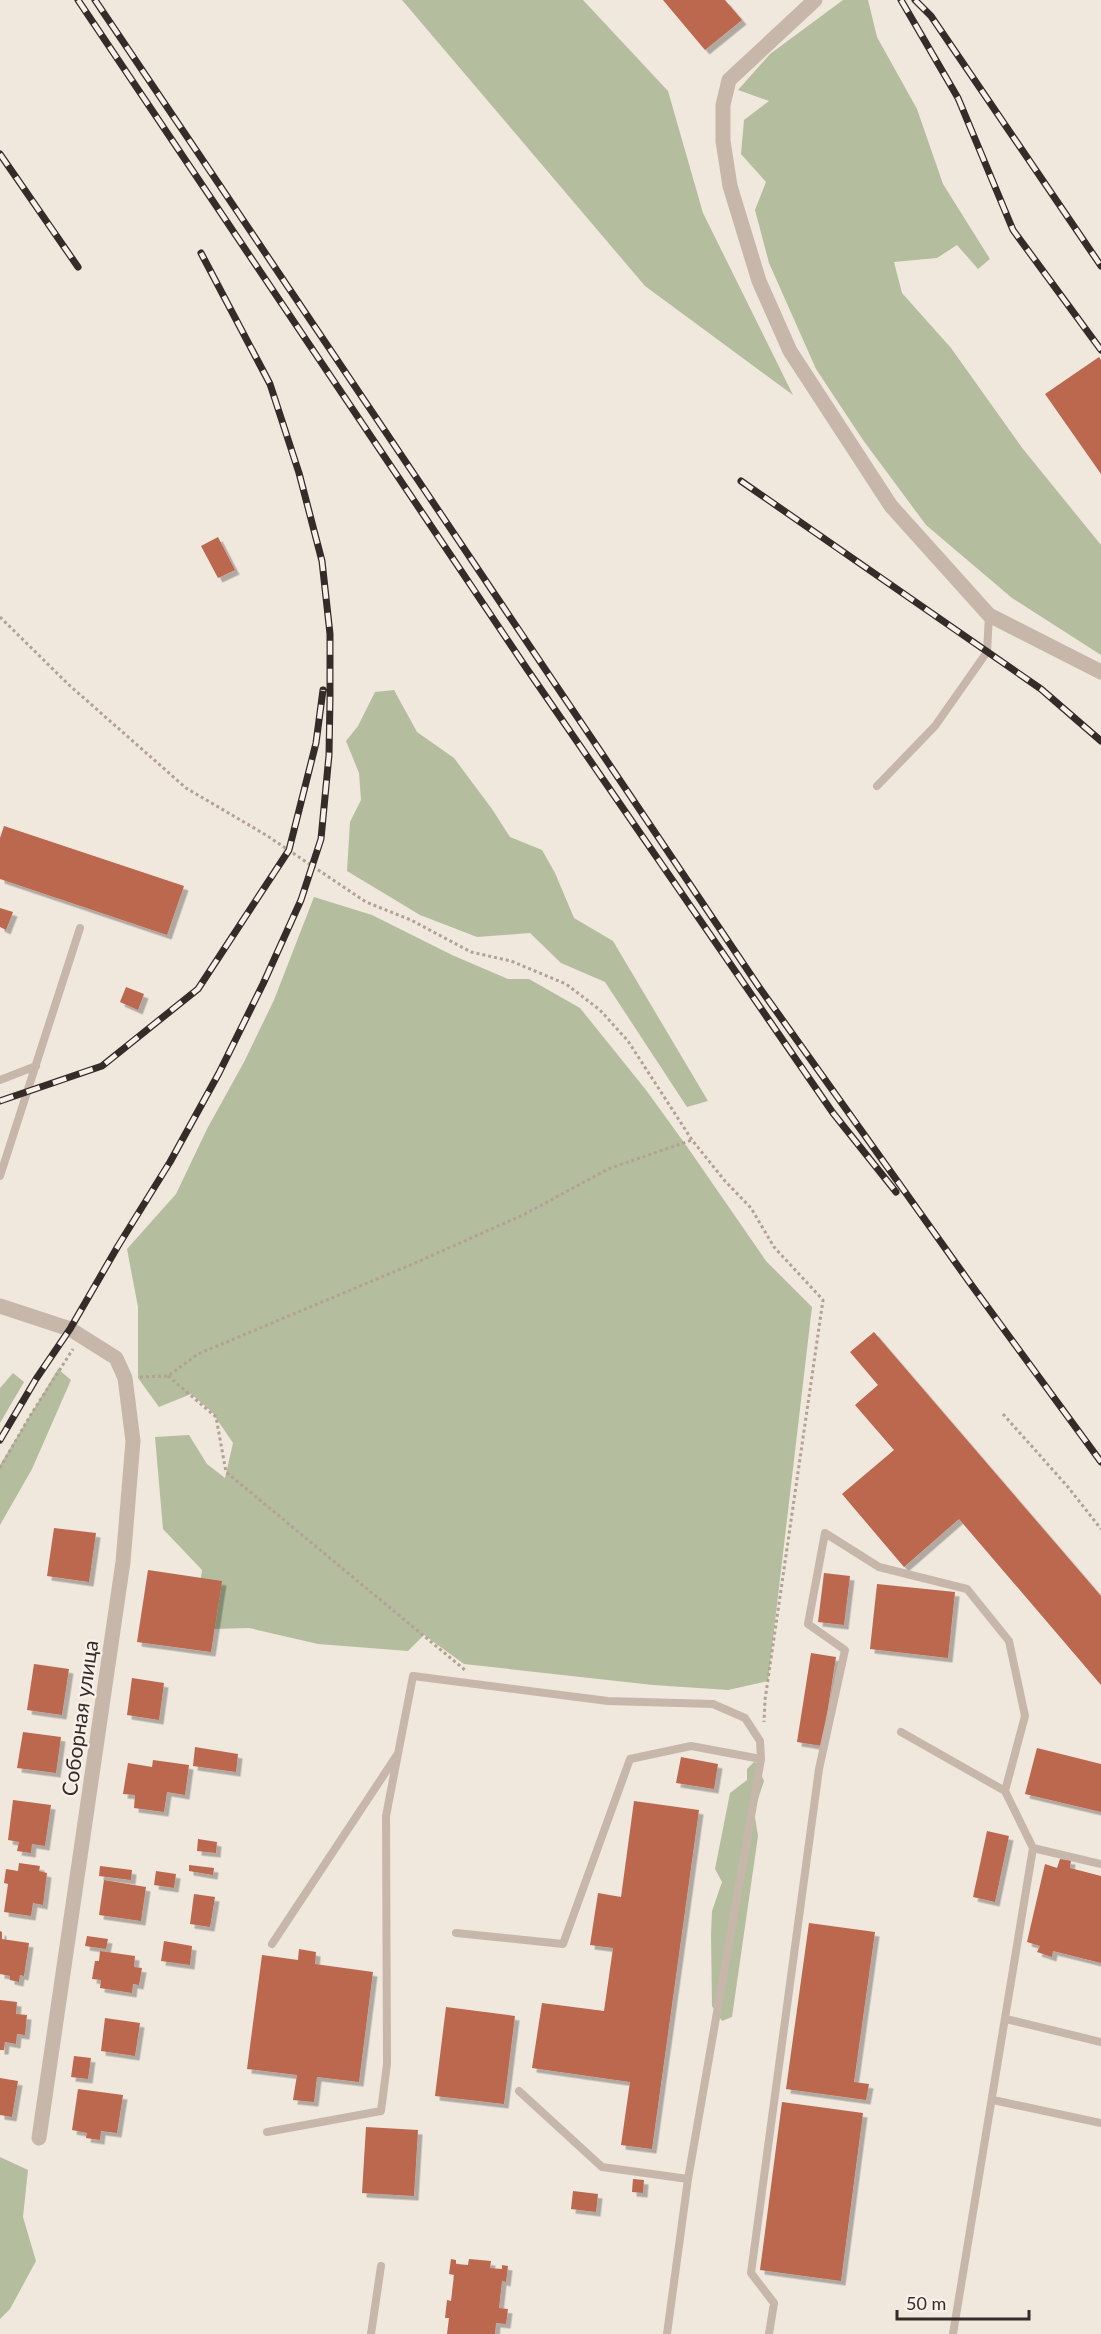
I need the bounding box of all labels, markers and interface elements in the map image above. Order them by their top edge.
street label: Соборная улица [56,1639,102,1797]
scale bar [897,2283,1029,2321]
text: 50 m [906,2292,946,2314]

